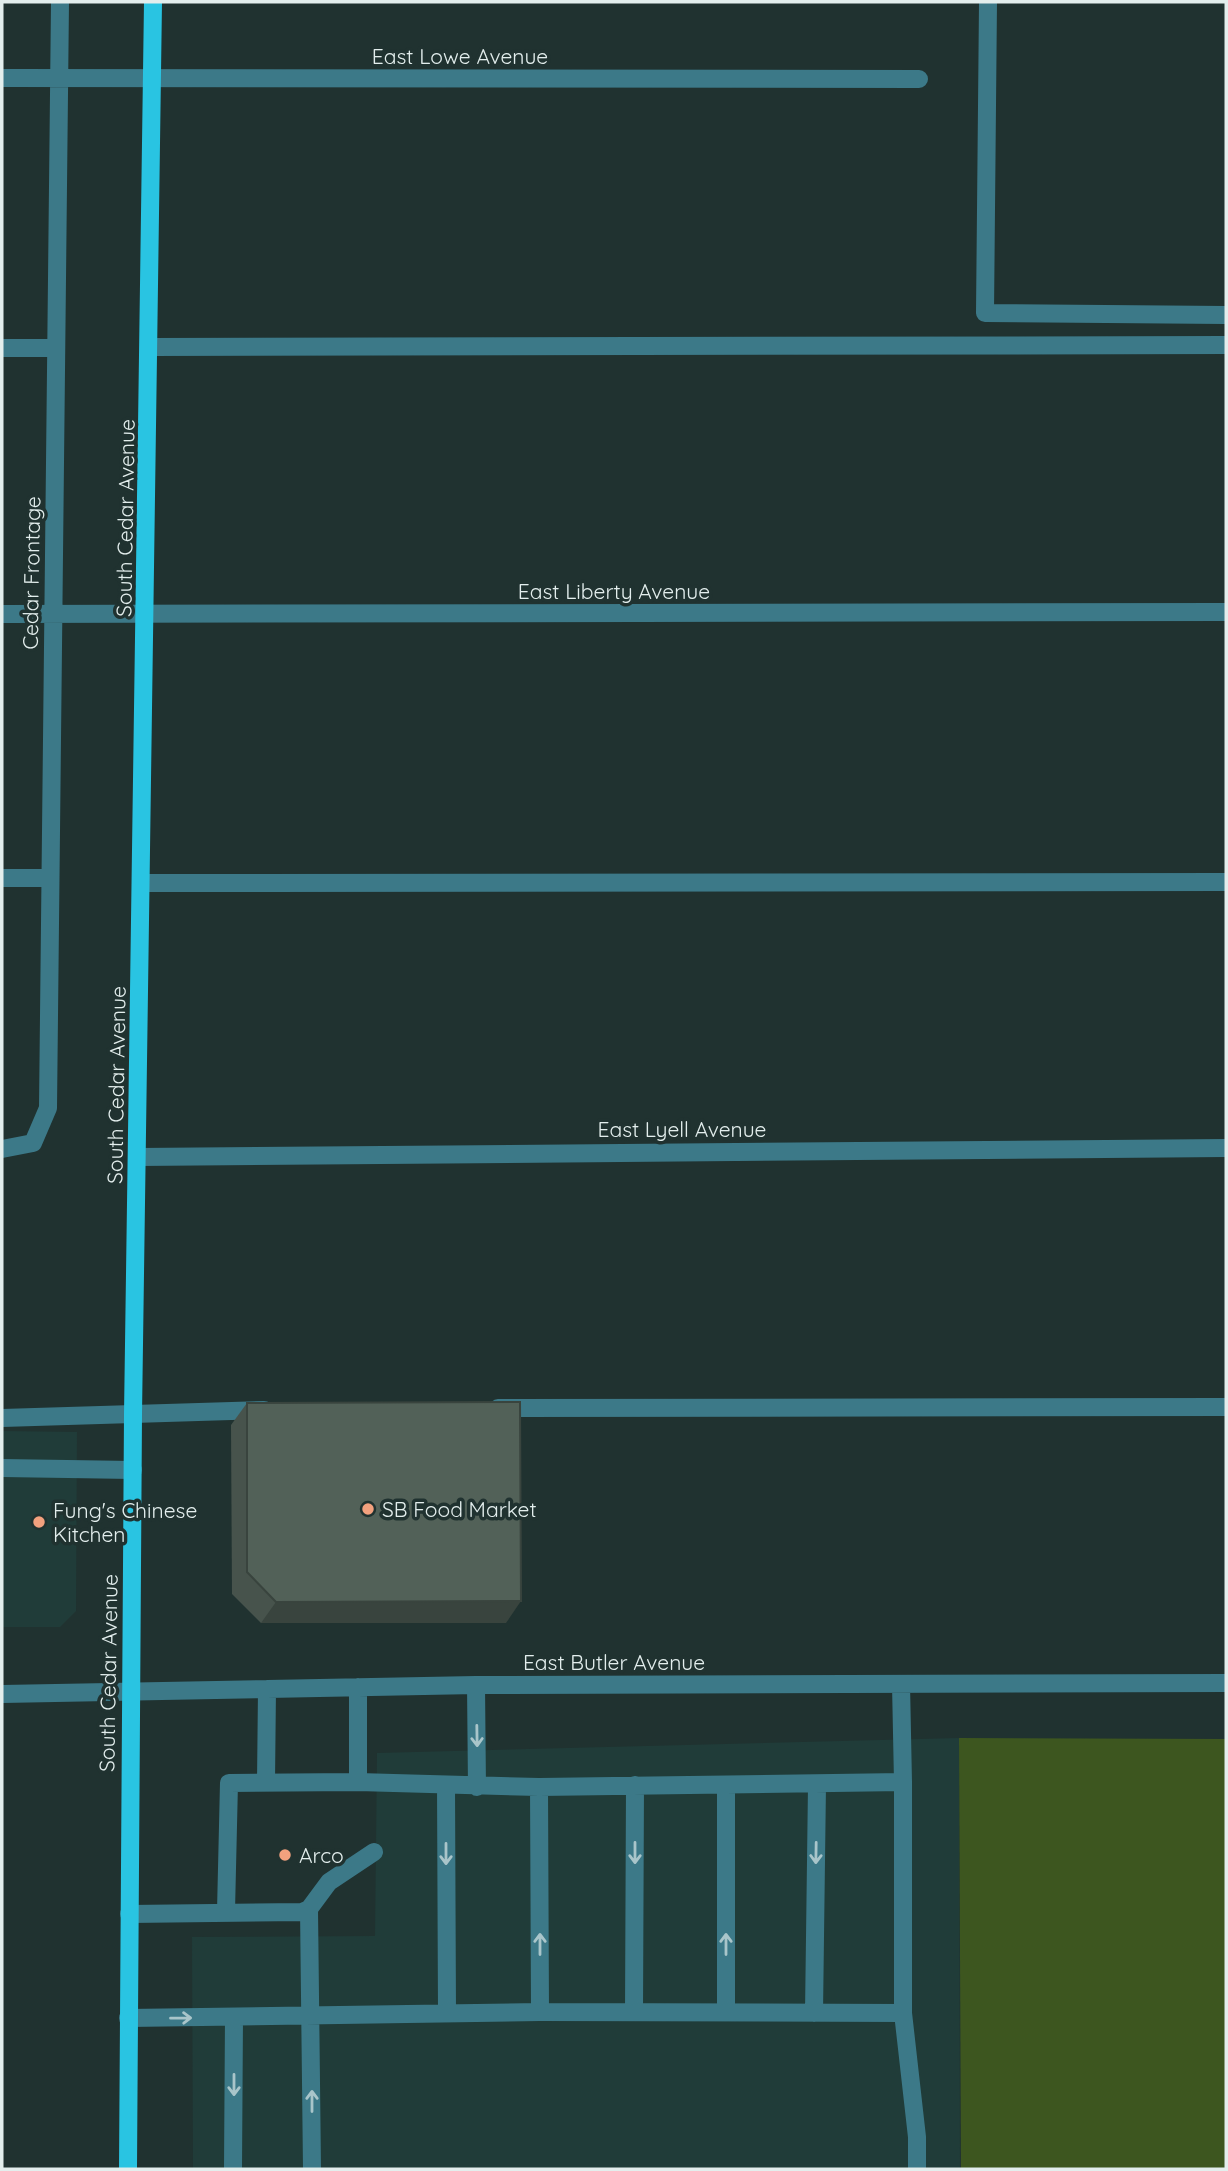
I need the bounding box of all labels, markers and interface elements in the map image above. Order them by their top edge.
street label: East Lowe Avenue [372,43,548,69]
street label: South Cedar Avenue [110,419,140,617]
street label: Cedar Frontage [17,496,45,650]
street label: East Liberty Avenue [518,578,710,604]
street label: South Cedar Avenue [101,986,131,1184]
street label: East Lyell Avenue [598,1116,766,1142]
place label: SB Food Market [382,1496,537,1522]
place label: Fung's Chinese Kitchen [53,1497,197,1547]
marker: SB Food Market [360,1501,376,1517]
marker: Fung's Chinese Kitchen [31,1514,47,1530]
street label: South Cedar Avenue [93,1574,123,1772]
street label: East Butler Avenue [523,1649,705,1675]
one-way arrow [470,1724,483,1747]
one-way arrow [628,1841,642,1864]
one-way arrow [809,1841,823,1864]
place label: Arco [299,1842,344,1868]
one-way arrow [439,1843,453,1866]
marker: Arco [277,1847,293,1863]
one-way arrow [533,1932,547,1955]
one-way arrow [719,1932,733,1955]
one-way arrow [169,2011,192,2024]
one-way arrow [227,2073,241,2096]
one-way arrow [305,2090,319,2113]

